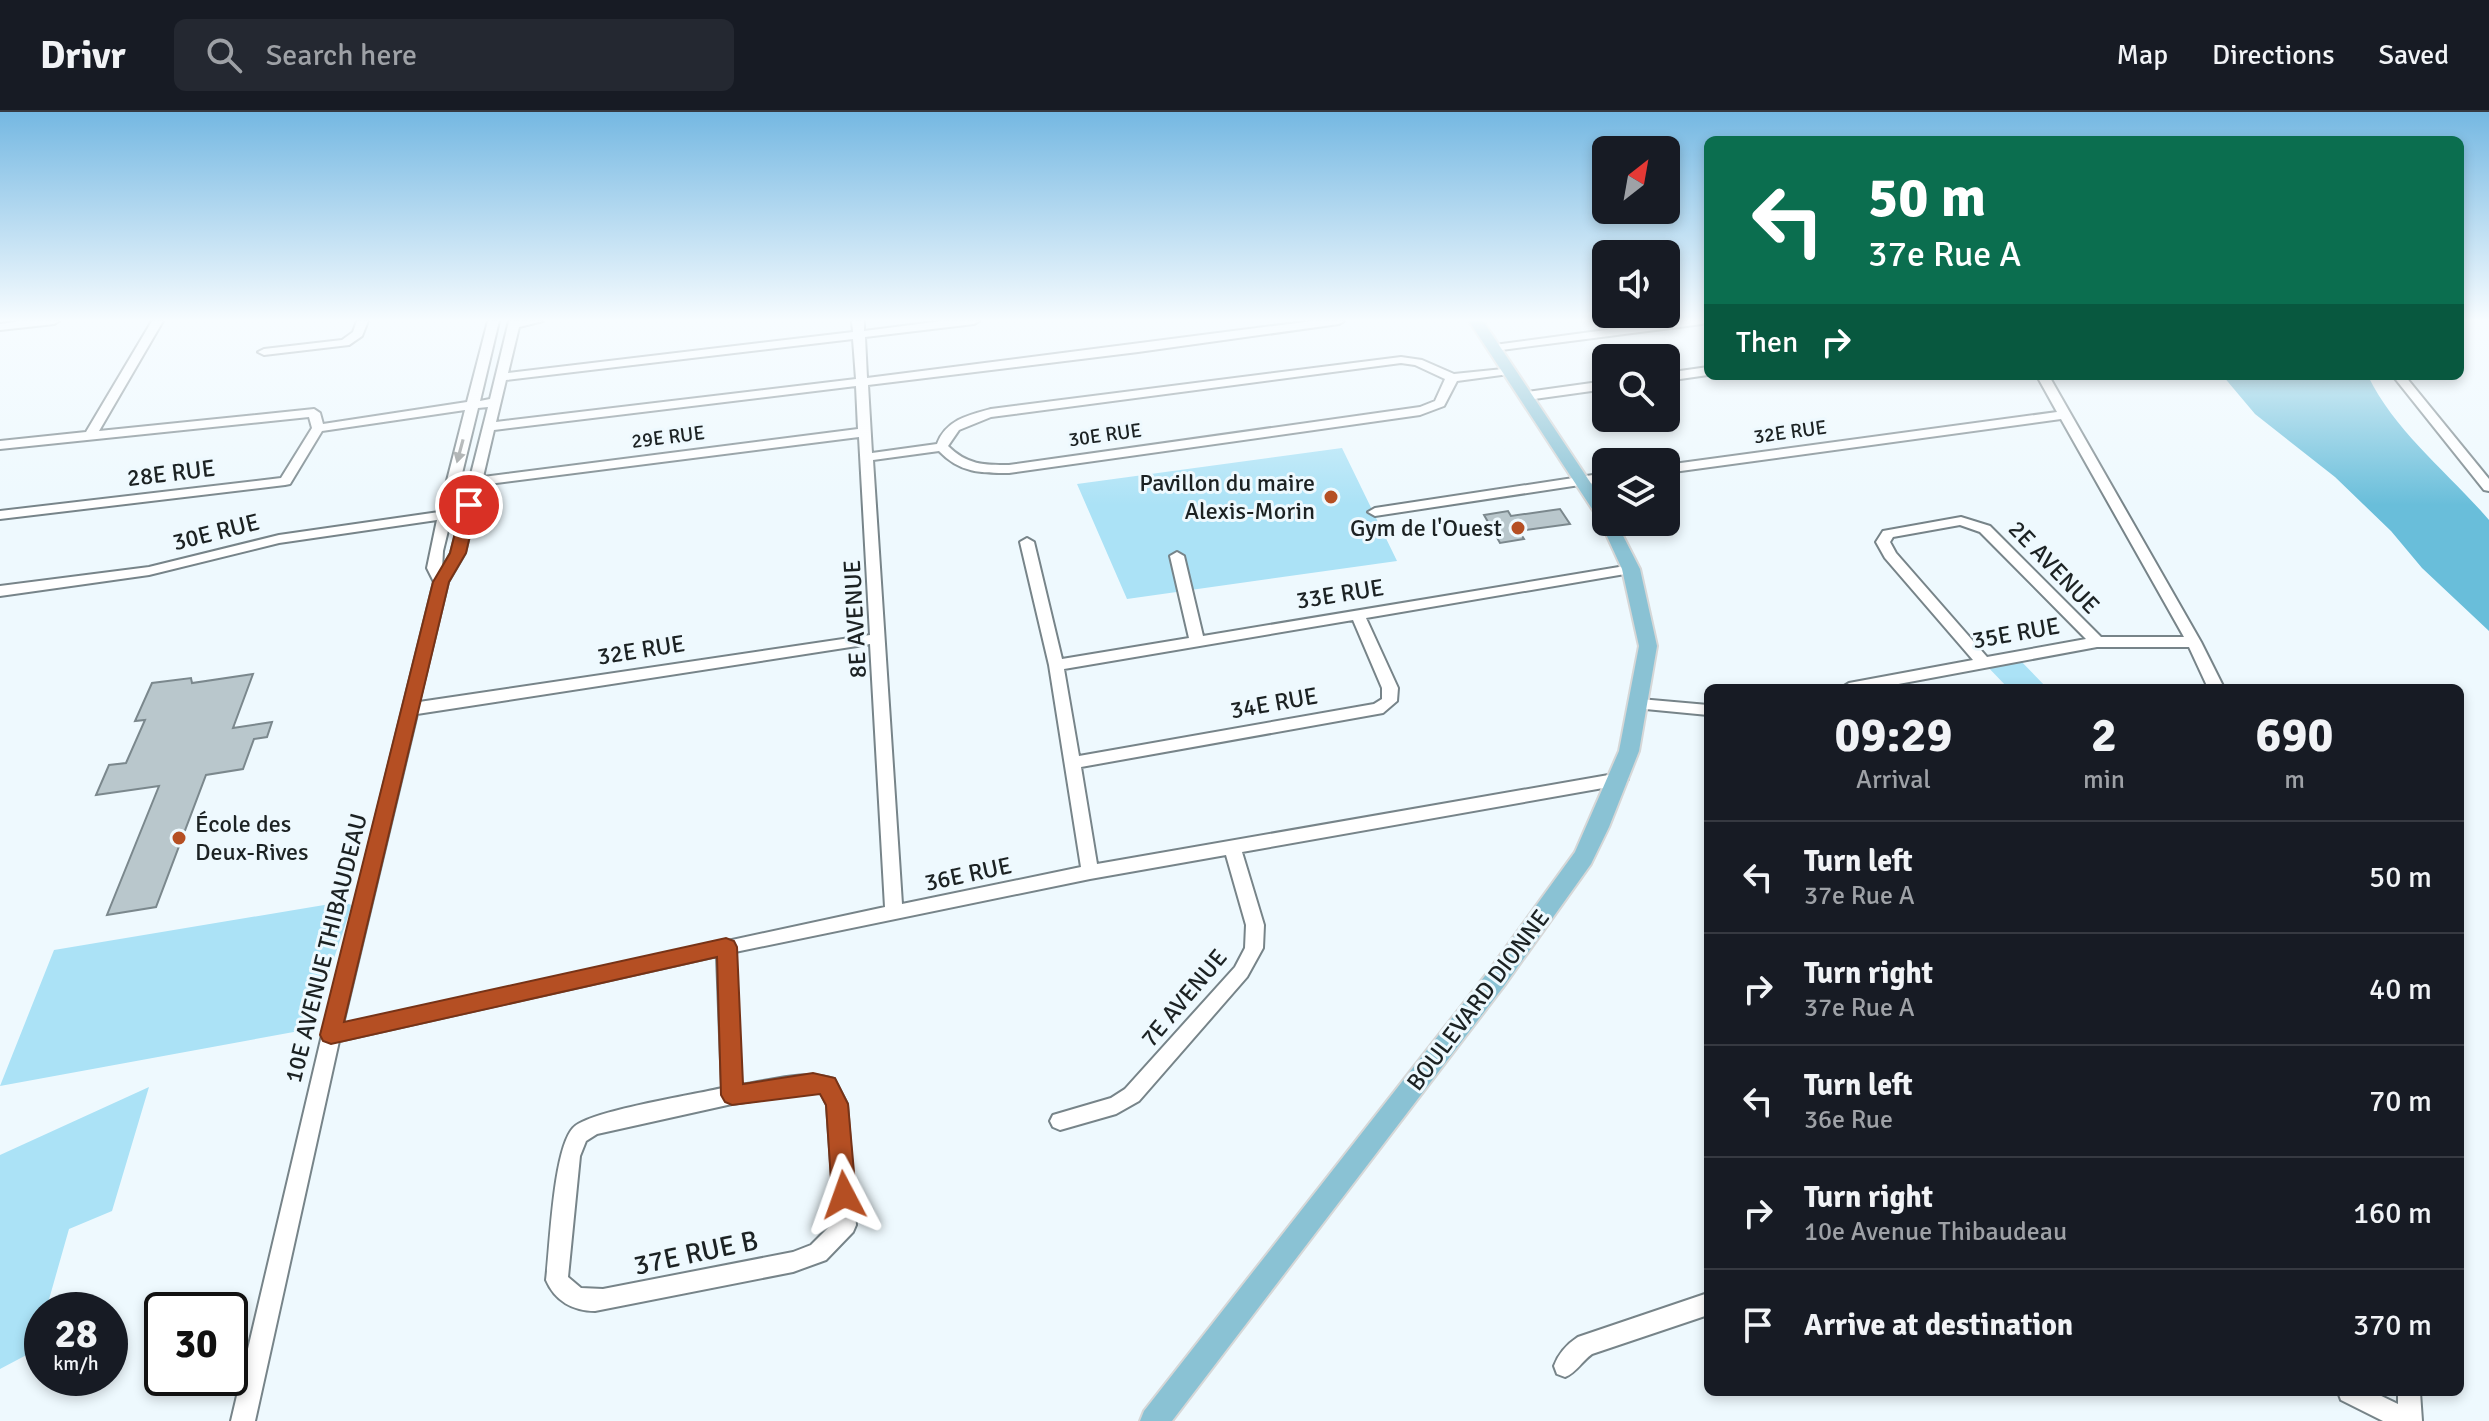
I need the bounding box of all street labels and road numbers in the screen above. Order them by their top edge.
street label: 32E RUE [1752,414,1828,450]
street label: 30E RUE [1067,417,1143,453]
street label: 29E RUE [630,420,706,454]
street label: 28E RUE [125,453,217,493]
street label: 30E RUE [169,507,263,557]
street label: 2E AVENUE [2002,514,2106,620]
street label: 8E AVENUE [837,559,873,679]
street label: 33E RUE [1294,572,1386,616]
street label: 35E RUE [1970,611,2062,655]
street label: 32E RUE [595,628,687,672]
street label: 34E RUE [1228,681,1320,725]
street label: 10E AVENUE THIBAUDEAU [278,810,374,1086]
street label: 36E RUE [922,850,1014,898]
street label: BOULEVARD DIONNE [1400,903,1556,1097]
street label: 7E AVENUE [1134,943,1234,1053]
street label: 37E RUE B [631,1223,761,1283]

